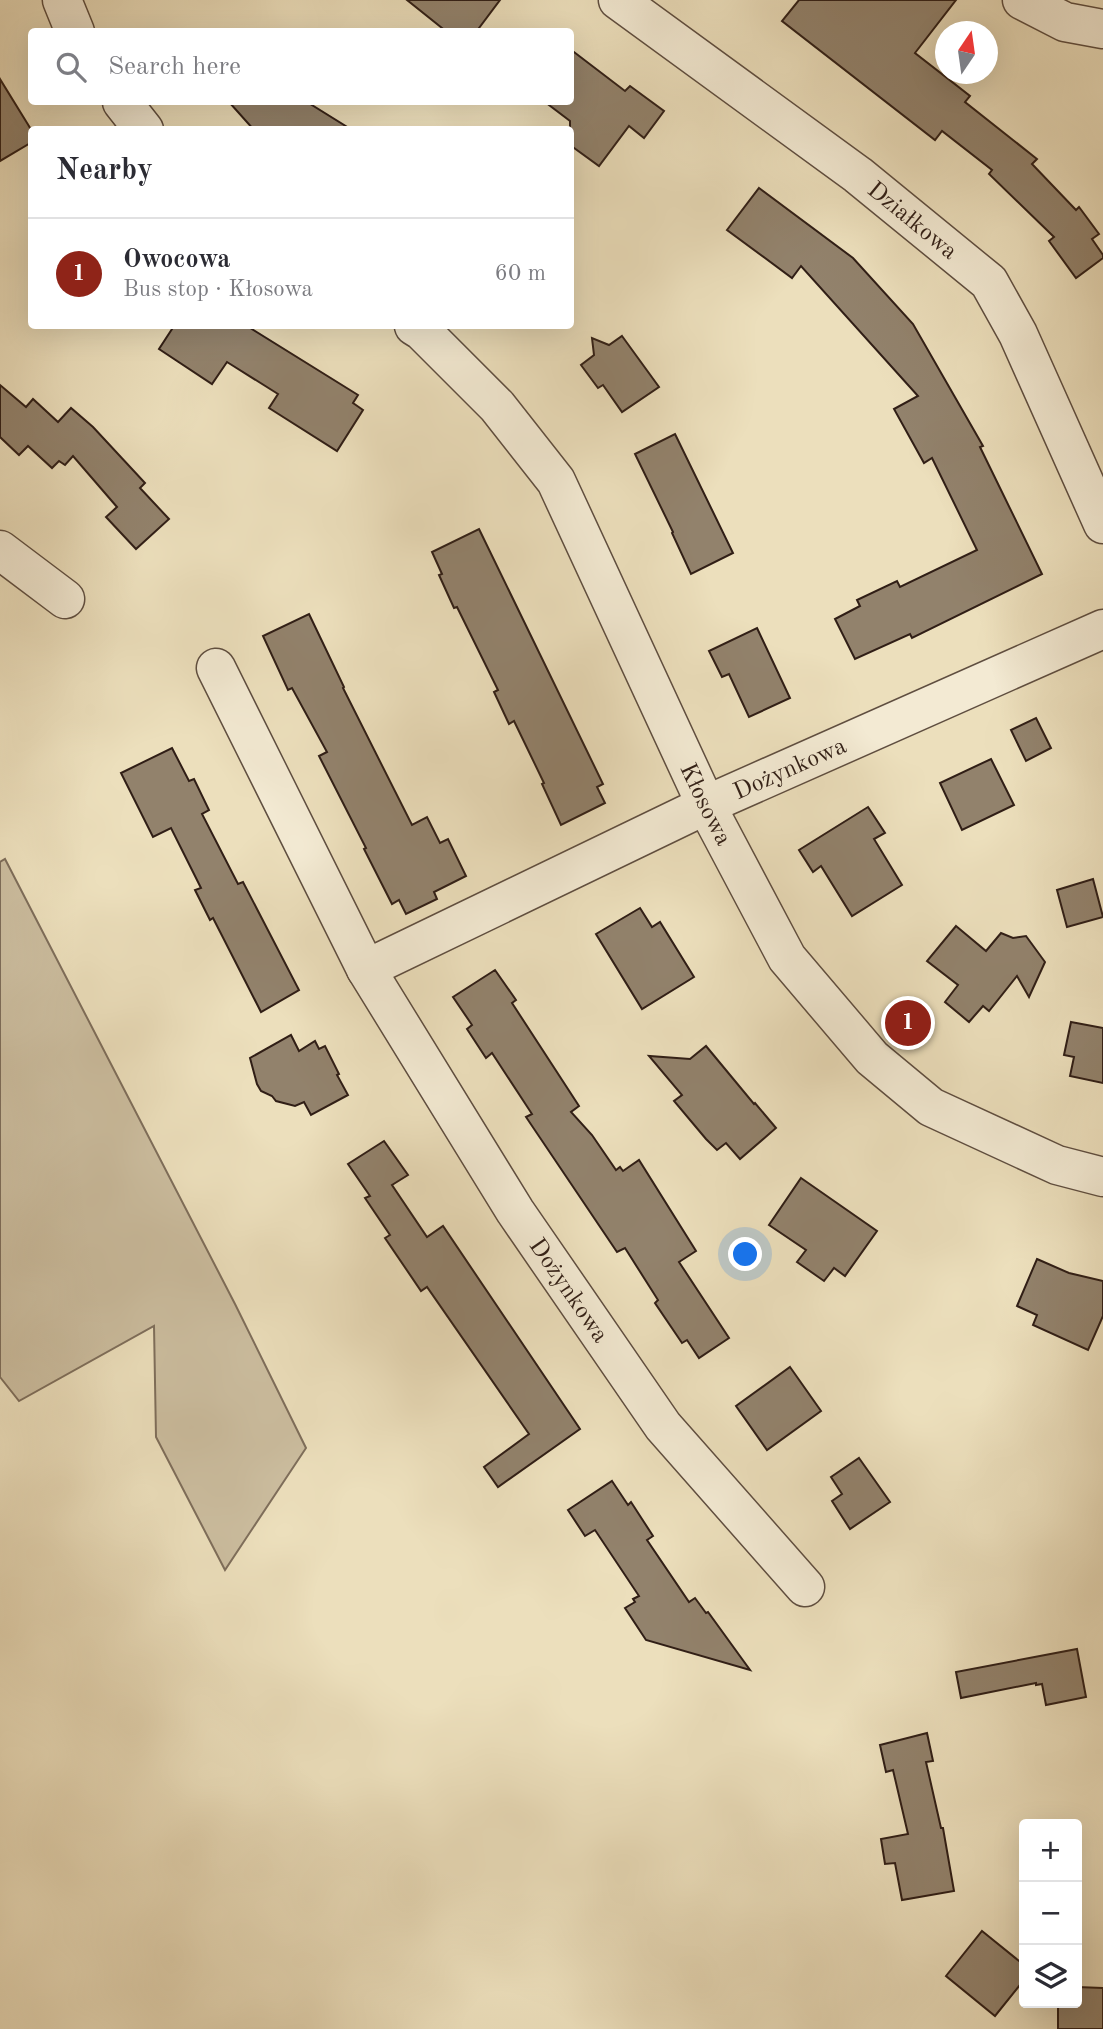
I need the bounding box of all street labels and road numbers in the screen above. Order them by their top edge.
street label: Działkowa [862,178,961,265]
street label: Dożynkowa [730,734,850,805]
street label: Kłosowa [674,760,735,850]
street label: Dożynkowa [524,1235,612,1348]

